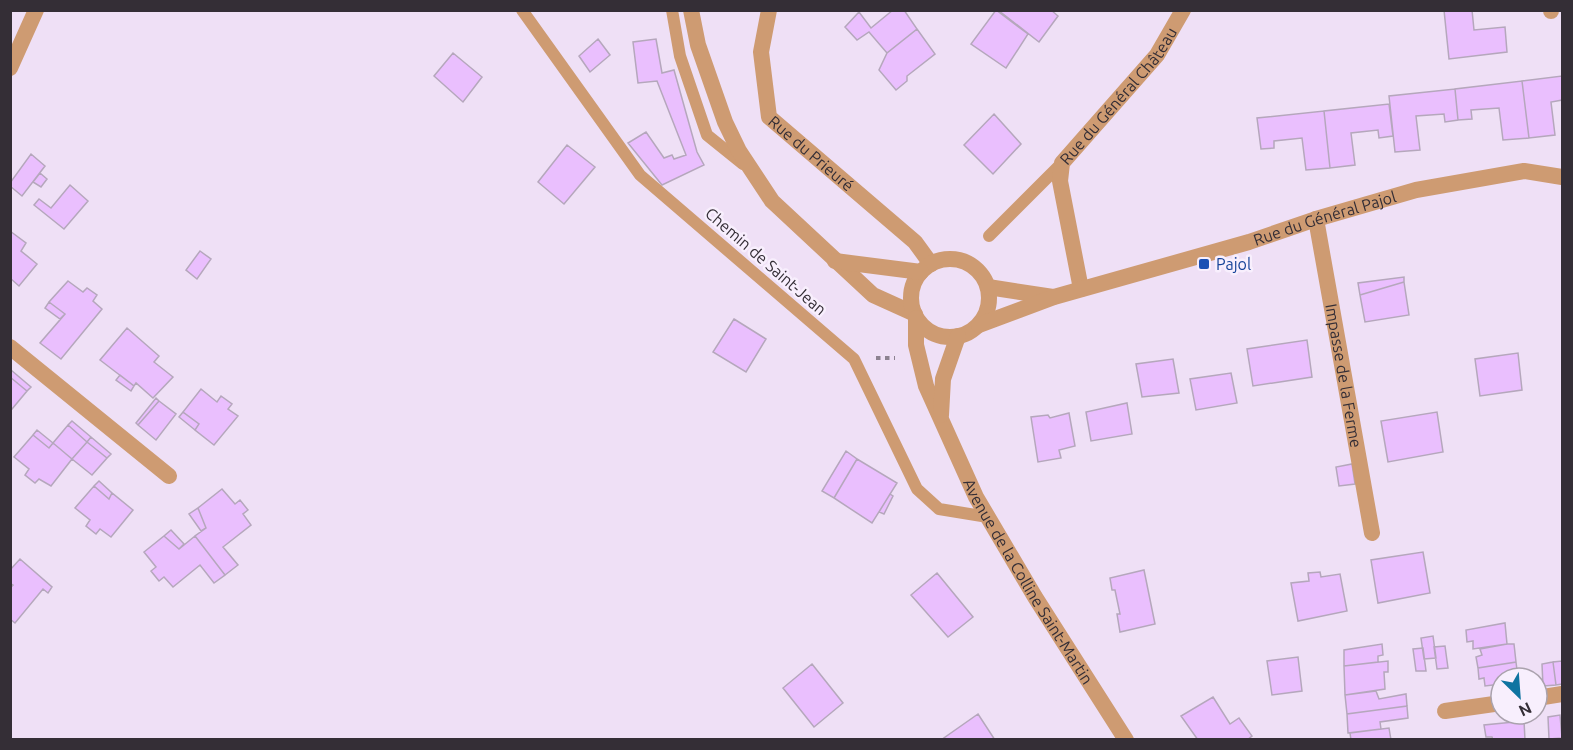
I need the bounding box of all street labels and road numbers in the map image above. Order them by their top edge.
street label: Rue du Général Château [1056,24,1180,168]
street label: Rue du Prieuré [765,112,858,195]
street label: Rue du Général Pajol [1251,187,1398,249]
street label: Chemin de Saint-Jean [702,204,830,318]
street label: Impasse de la Ferme [1322,302,1366,449]
street label: Avenue de la Colline Saint-Martin [960,476,1097,687]

